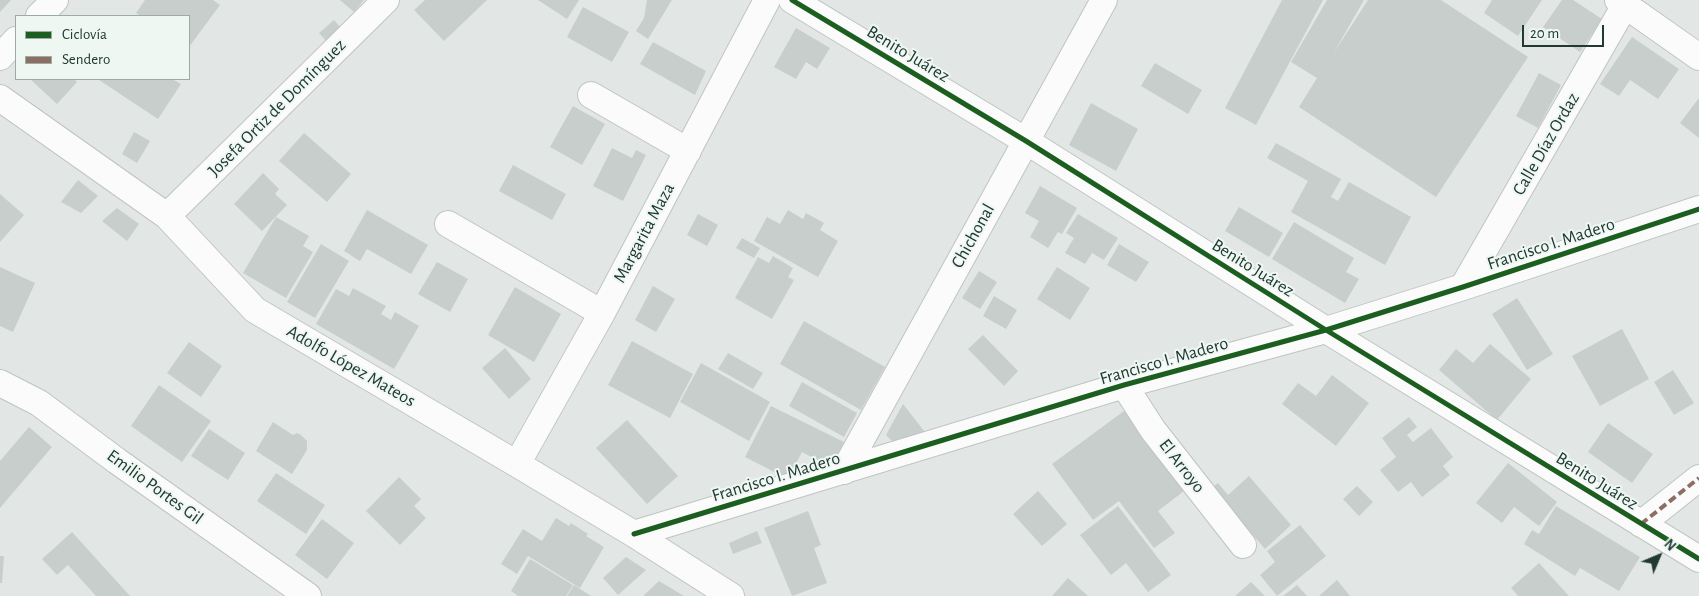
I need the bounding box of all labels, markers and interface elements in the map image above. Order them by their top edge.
legend [15,15,190,80]
scale bar [1524,15,1606,47]
street label: Benito Juárez [863,21,953,87]
text: 20 m [1530,26,1559,41]
text: Ciclovía [62,27,107,42]
street label: Josefa Ortiz de Domínguez [204,35,350,181]
text: Sendero [62,52,110,67]
street label: Calle Díaz Ordaz [1508,89,1584,199]
street label: Margarita Maza [609,179,679,287]
street label: Chichonal [947,200,999,272]
street label: Francisco I. Madero [1484,213,1618,275]
street label: Benito Juárez [1208,234,1298,302]
street label: Adolfo López Mateos [283,320,419,412]
street label: Francisco I. Madero [1097,332,1231,390]
street label: El Arroyo [1154,435,1210,497]
street label: Emilio Portes Gil [103,445,207,529]
street label: Francisco I. Madero [709,447,843,507]
street label: Benito Juárez [1552,447,1642,515]
north arrow [1634,531,1684,581]
text: N [1661,537,1678,554]

